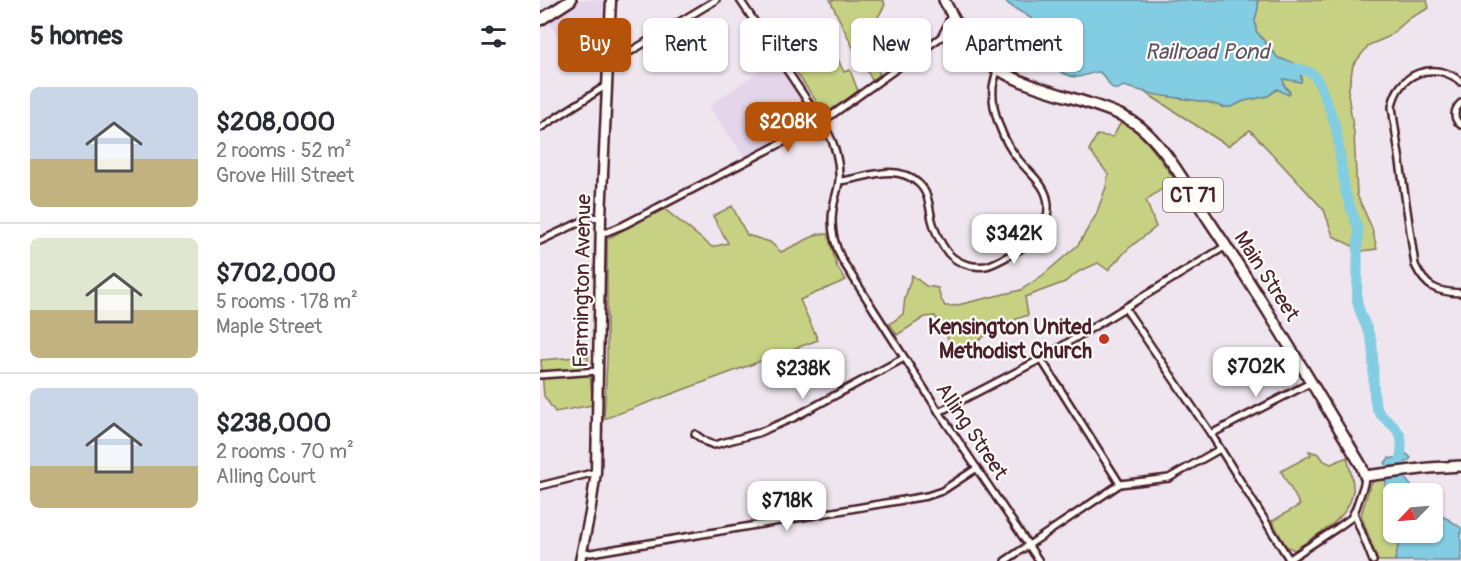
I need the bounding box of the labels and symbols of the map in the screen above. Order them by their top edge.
water label: Railroad Pond [1145,38,1272,66]
pin: $208K [746,102,830,153]
road number: CT 71 [1163,178,1223,212]
street label: Farmington Avenue [567,193,598,368]
pin: $342K [972,214,1056,265]
street label: Main Street [1228,226,1306,327]
place label: Kensington United Methodist Church [928,314,1092,365]
marker: Kensington United Methodist Church [1097,332,1111,346]
pin: $702K [1214,347,1298,398]
pin: $238K [761,349,845,400]
street label: Alling Street [929,378,1014,485]
pin: $718K [745,481,829,532]
north arrow [1383,483,1443,543]

